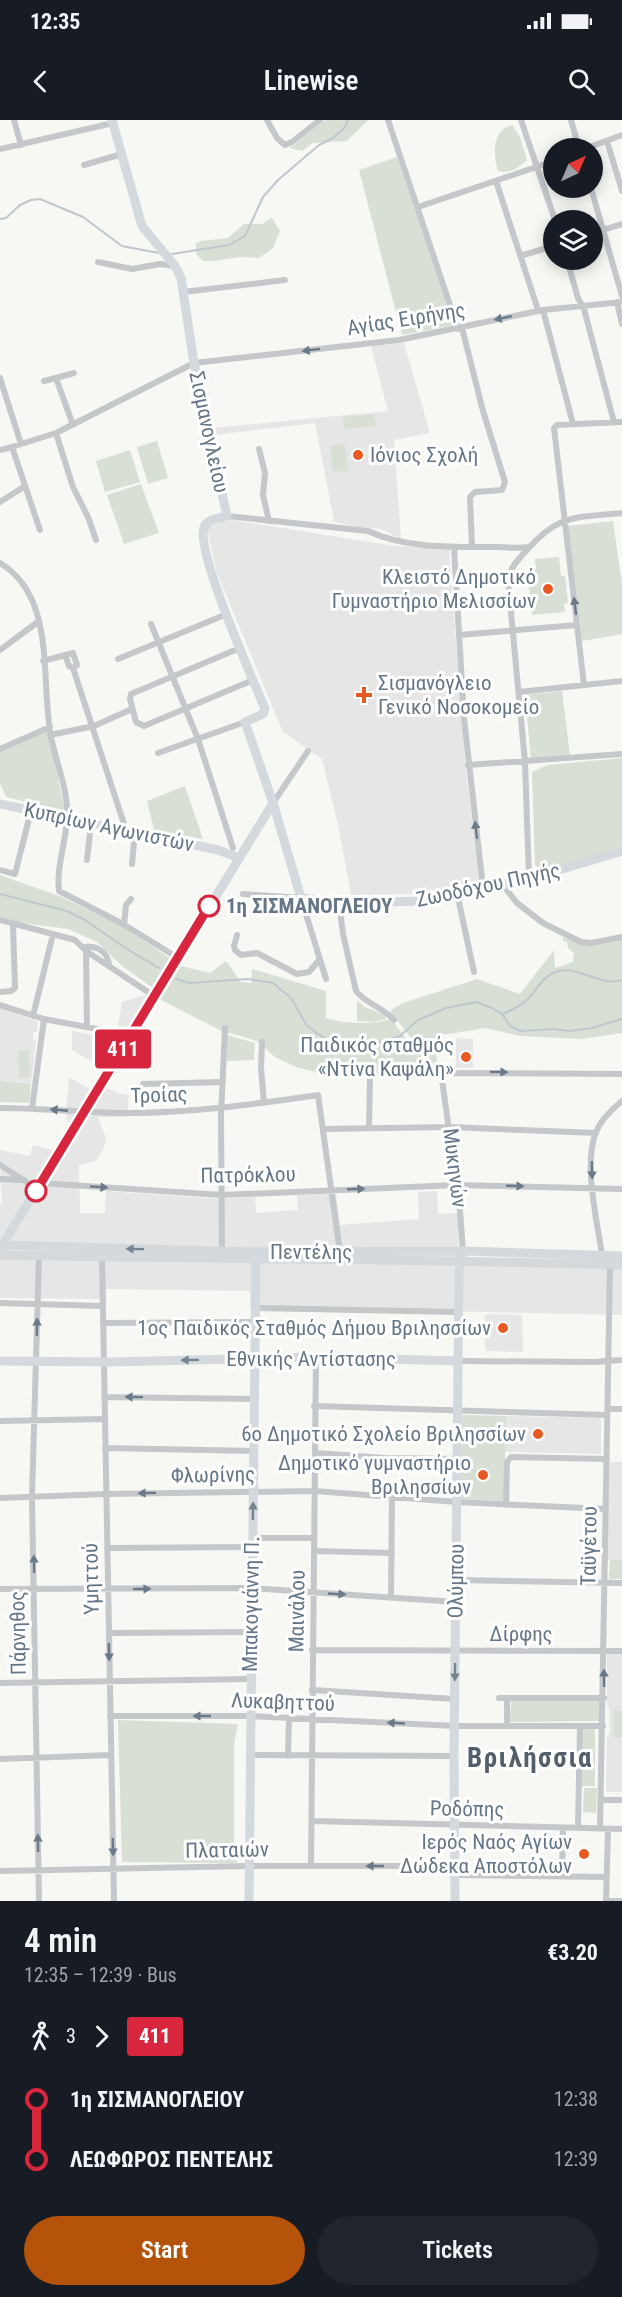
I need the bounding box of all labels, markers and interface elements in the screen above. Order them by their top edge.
text: 12:35 [30,9,81,34]
icon: back [24,65,57,98]
text: Linewise [264,65,358,97]
icon: search [565,65,598,98]
north arrow [543,138,603,198]
map controls [543,138,603,270]
button: layers [543,210,603,270]
street label: Αγίας Ειρήνης [345,298,467,340]
one-way arrow [494,314,513,323]
one-way arrow [302,345,321,355]
street label: Σισμανογλείου [184,369,234,495]
place label: Ιόνιος Σχολή [370,443,478,467]
marker: Ιόνιος Σχολή [351,448,365,462]
place label: Κλειστό Δημοτικό Γυμναστήριο Μελισσίων [332,565,536,613]
marker: Κλειστό Δημοτικό Γυμναστήριο Μελισσίων [541,582,555,596]
one-way arrow [570,596,580,615]
place label: Σισμανόγλειο Γενικό Νοσοκομείο [378,671,539,719]
marker: Σισμανόγλειο Γενικό Νοσοκομείο [355,686,373,704]
street label: Κυπρίων Αγωνιστών [22,797,196,857]
one-way arrow [471,821,481,840]
street label: Ζωοδόχου Πηγής [414,858,562,912]
place label: 1η ΣΙΣΜΑΝΟΓΛΕΙΟΥ [226,894,393,918]
marker: 1η ΣΙΣΜΑΝΟΓΛΕΙΟΥ [198,895,220,917]
line badge: 411 [88,1030,158,1068]
place label: Παιδικός σταθμός «Ντίνα Καψάλη» [300,1033,454,1081]
text: 411 [107,1037,139,1061]
marker: Παιδικός σταθμός «Ντίνα Καψάλη» [459,1050,473,1064]
one-way arrow [490,1068,509,1077]
street label: Τροίας [130,1082,188,1108]
one-way arrow [49,1105,68,1115]
street label: Μυκηνών [438,1127,472,1209]
one-way arrow [587,1161,597,1180]
street label: Πατρόκλου [200,1162,296,1188]
unlabelled marker [25,1180,47,1202]
one-way arrow [506,1182,525,1191]
one-way arrow [89,1183,108,1192]
one-way arrow [347,1184,366,1193]
street label: Πεντέλης [270,1240,352,1264]
one-way arrow [125,1244,144,1253]
place label: 1ος Παιδικός Σταθμός Δήμου Βριλησσίων [137,1316,491,1340]
one-way arrow [32,1317,42,1336]
marker: 1ος Παιδικός Σταθμός Δήμου Βριλησσίων [496,1321,510,1335]
street label: Εθνικής Αντίστασης [226,1347,396,1371]
one-way arrow [180,1355,199,1365]
one-way arrow [124,1392,143,1402]
place label: 6ο Δημοτικό Σχολείο Βριλησσίων [241,1422,526,1446]
marker: 6ο Δημοτικό Σχολείο Βριλησσίων [531,1427,545,1441]
place label: Δημοτικό γυμναστήριο Βριλησσίων [278,1451,471,1499]
street label: Φλωρίνης [171,1462,255,1488]
marker: Δημοτικό γυμναστήριο Βριλησσίων [476,1468,490,1482]
one-way arrow [137,1488,156,1498]
one-way arrow [248,1501,258,1520]
street label: Ταϋγέτου [576,1506,602,1586]
street label: Μπακογιάννη Π. [238,1536,264,1672]
street label: Υμηττού [78,1543,104,1615]
street label: Ολύμπου [443,1543,469,1619]
one-way arrow [29,1554,38,1573]
street label: Μαινάλου [284,1570,310,1652]
one-way arrow [133,1584,152,1594]
one-way arrow [328,1590,347,1599]
street label: Πάρνηθος [5,1591,31,1675]
street label: Δίρφης [489,1622,553,1646]
one-way arrow [104,1642,114,1661]
one-way arrow [450,1662,460,1681]
one-way arrow [599,1669,608,1688]
street label: Λυκαβηττού [231,1688,335,1716]
one-way arrow [192,1711,211,1721]
one-way arrow [387,1719,406,1728]
district label: Βριλήσσια [467,1742,593,1774]
street label: Ροδόπης [430,1796,504,1822]
place label: Ιερός Ναός Αγίων Δώδεκα Αποστόλων [400,1830,572,1878]
one-way arrow [33,1833,43,1852]
one-way arrow [108,1837,118,1856]
street label: Πλαταιών [185,1837,269,1863]
marker: Ιερός Ναός Αγίων Δώδεκα Αποστόλων [577,1847,591,1861]
one-way arrow [366,1861,385,1871]
text: 4 min [24,1921,97,1960]
text: €3.20 [547,1940,598,1965]
text: 12:35 – 12:39 · Bus [24,1963,177,1987]
icon: walk [24,2020,57,2053]
icon: forward [85,2020,118,2053]
text: 3 [66,2024,76,2048]
text: 411 [139,2024,171,2048]
text: 1η ΣΙΣΜΑΝΟΓΛΕΙΟΥ [70,2087,244,2112]
text: 12:38 [554,2087,598,2111]
text: ΛΕΩΦΩΡΟΣ ΠΕΝΤΕΛΗΣ [70,2147,273,2172]
text: 12:39 [554,2147,598,2171]
button: Start [24,2216,305,2285]
button: Tickets [317,2216,598,2285]

